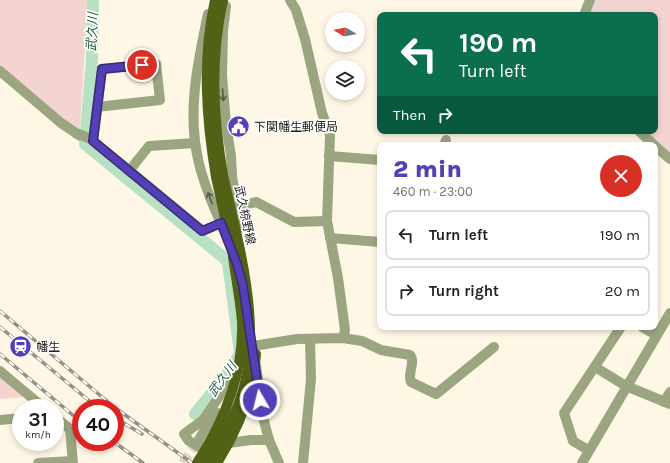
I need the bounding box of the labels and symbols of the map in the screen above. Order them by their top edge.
water label: 武久川 [83,10,101,52]
north arrow [325,12,365,52]
pin [125,48,159,82]
one-way arrow [219,88,227,101]
public building icon: 下関幡生郵便局 [226,114,252,140]
place label: 下関幡生郵便局 [254,120,338,134]
street label: 武久椋野線 [232,184,258,246]
one-way arrow [206,192,214,204]
station icon: 幡生 [8,334,34,360]
place label: 幡生 [36,340,60,354]
water label: 武久川 [204,357,241,399]
position arrow [239,379,281,421]
speed limit sign: 40 [72,399,124,451]

